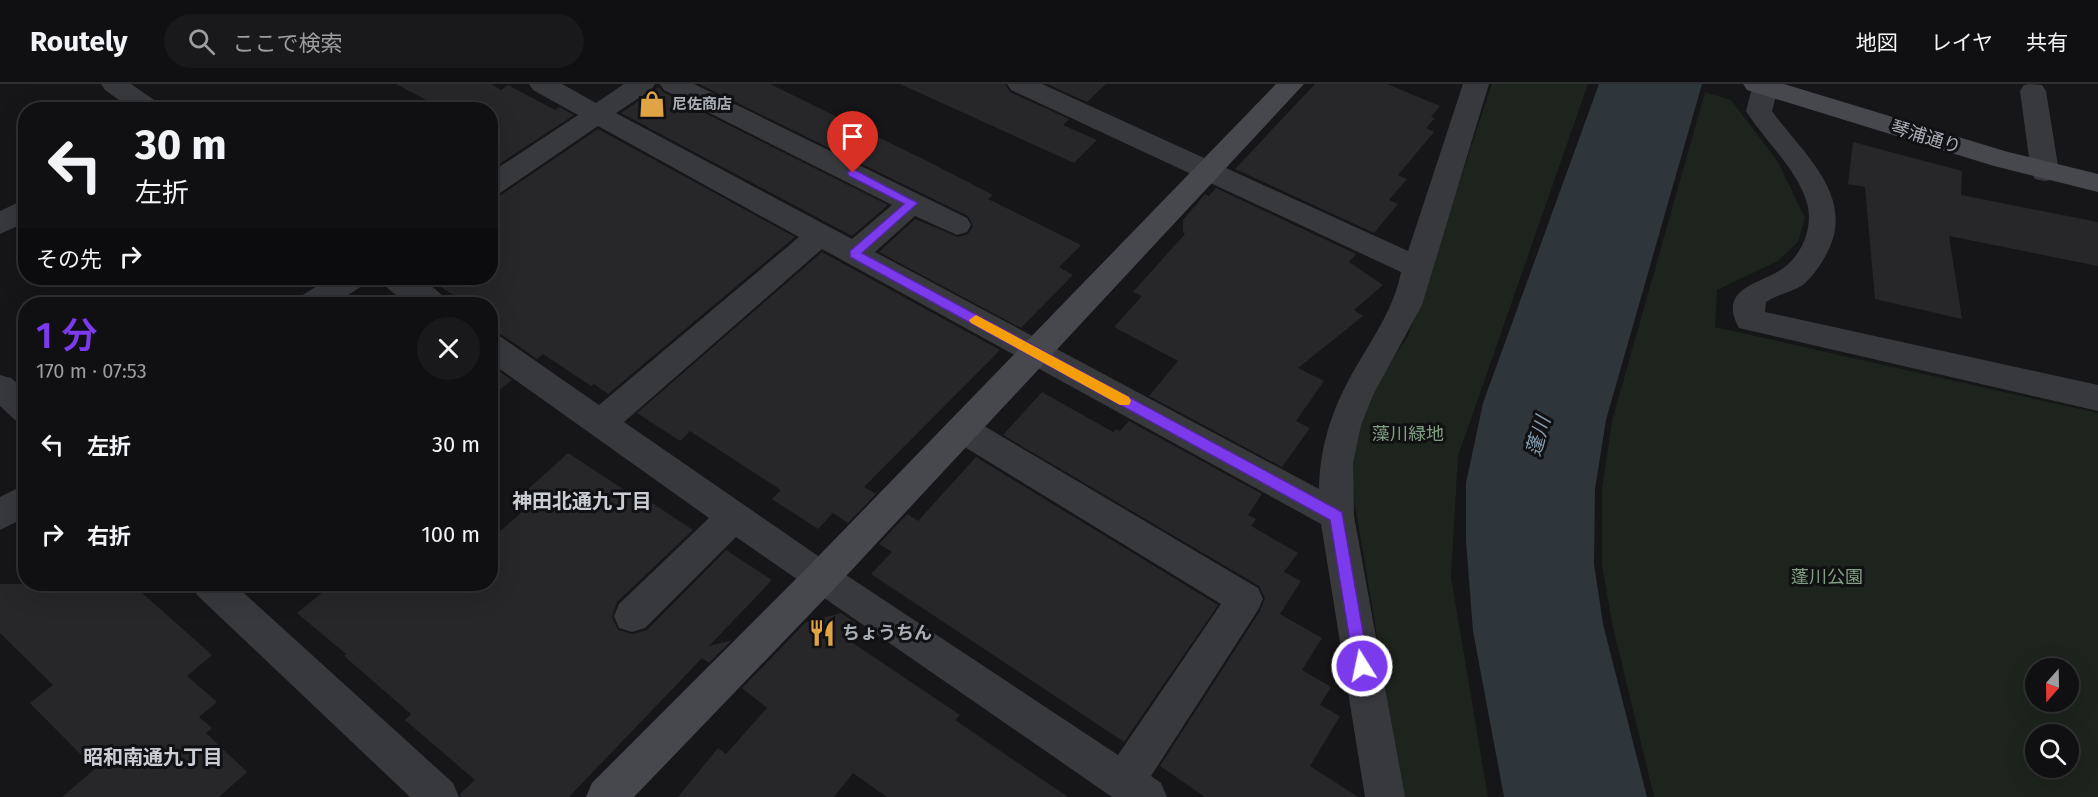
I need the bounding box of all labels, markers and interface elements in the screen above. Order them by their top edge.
search box [164,14,584,68]
text: Routely [30,25,128,58]
icon: search [185,25,218,58]
text: ここで検索 [233,30,343,57]
text: 地図 [1856,30,1898,56]
text: レイヤ [1931,30,1993,56]
text: 共有 [2026,30,2068,56]
shop icon: 尼佐商店 [637,89,667,119]
place label: 尼佐商店 [672,95,732,113]
pin [827,111,878,173]
street label: 琴浦通り [1888,116,1964,158]
text: 30 m [135,120,227,170]
icon: arrive [836,120,869,153]
icon: left [36,126,114,204]
text: 左折 [135,177,189,209]
icon: right [114,240,147,273]
text: その先 [36,246,102,273]
text: 1 分 [36,314,97,358]
button: close [417,317,480,380]
text: 170 m · 07:53 [36,359,147,383]
water label: 蓬川 [1521,412,1556,459]
park label: 藻川緑地 [1372,423,1444,445]
icon: left [36,428,69,461]
text: 30 m [432,431,480,458]
text: 左折 [87,433,131,460]
district label: 神田北通九丁目 [512,489,652,513]
icon: right [36,518,69,551]
text: 100 m [421,521,480,548]
text: 右折 [87,523,131,550]
park label: 蓬川公園 [1791,566,1863,588]
restaurant icon: ちょうちん [807,618,837,648]
place label: ちょうちん [842,622,932,644]
position arrow [1330,634,1394,698]
north arrow [2025,658,2079,712]
map controls [2025,658,2079,778]
button: search [2025,724,2079,778]
district label: 昭和南通九丁目 [83,745,223,769]

